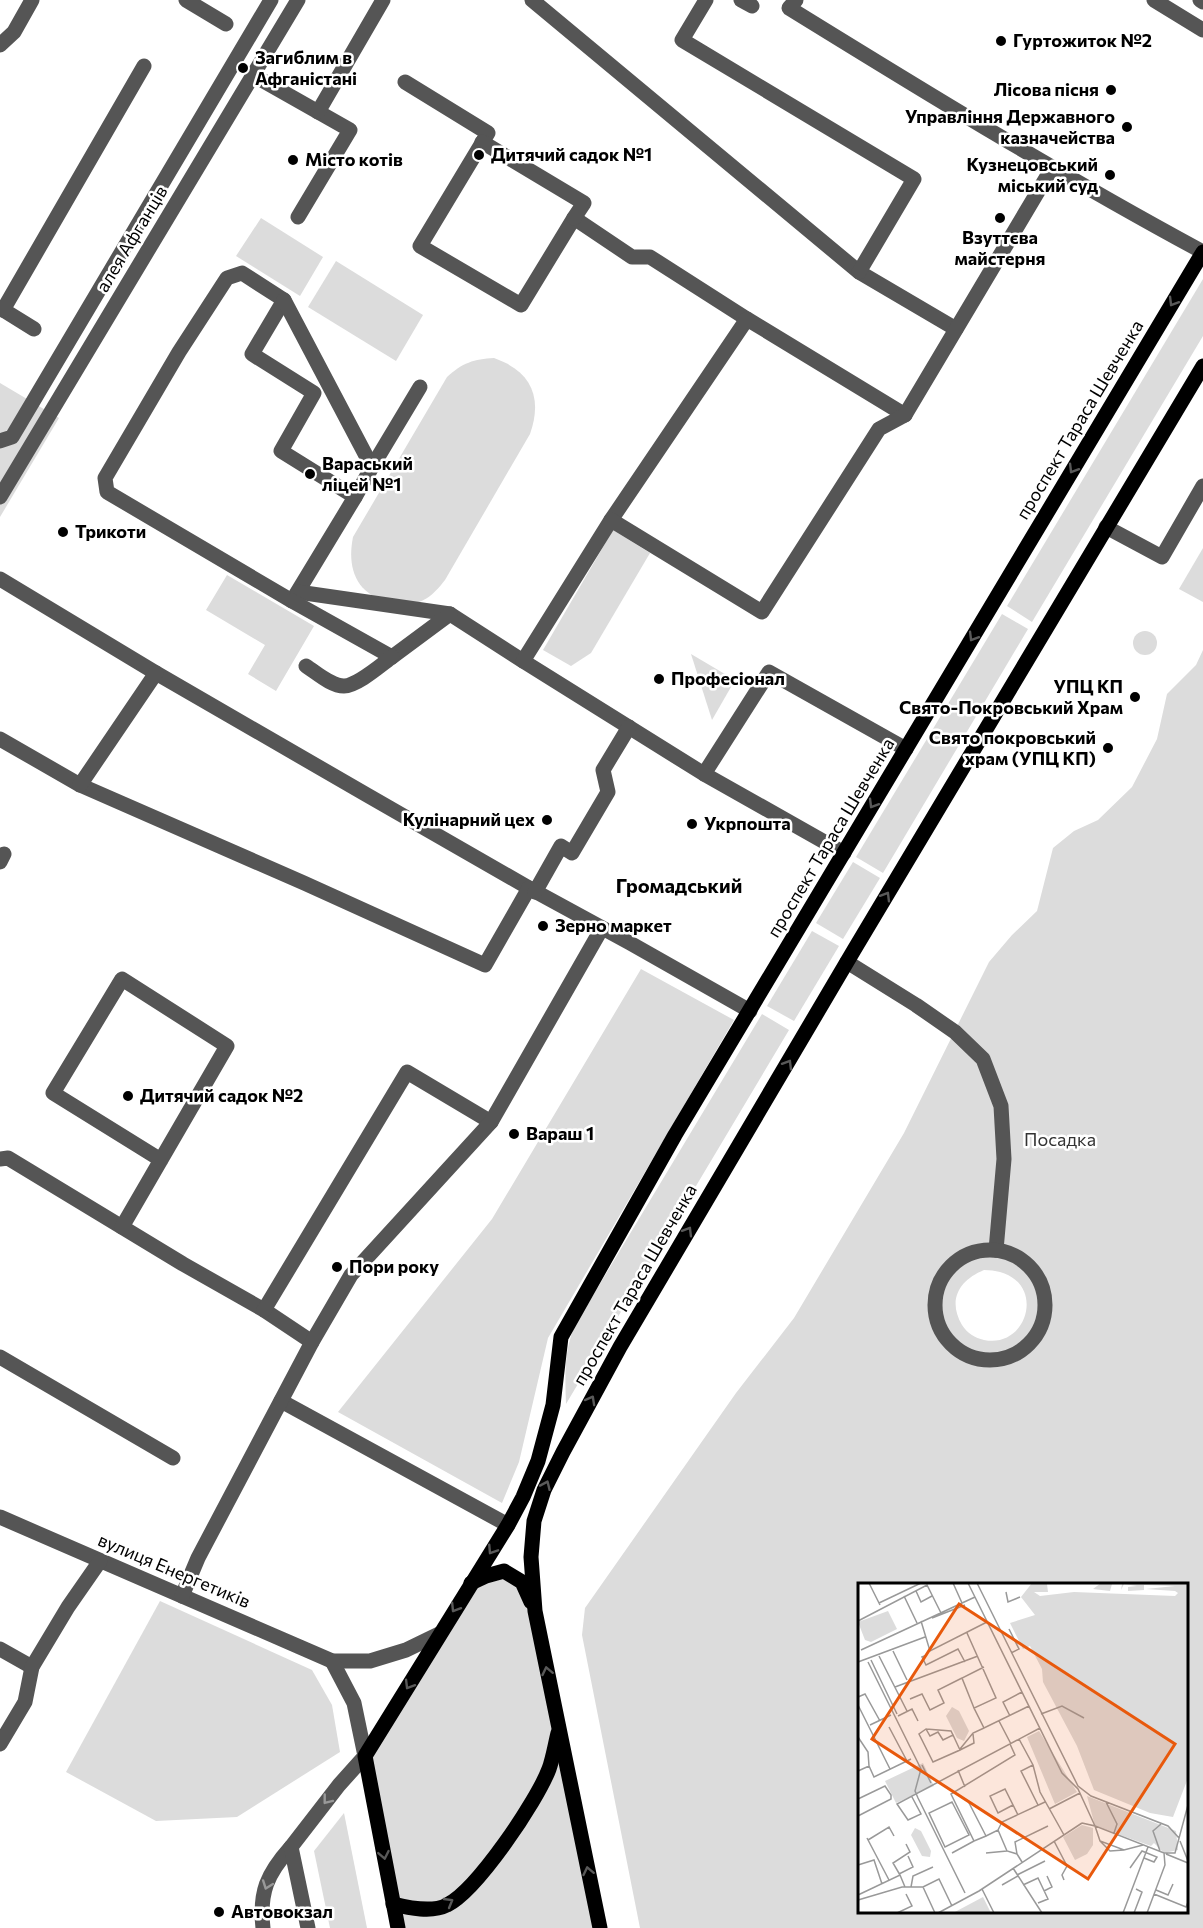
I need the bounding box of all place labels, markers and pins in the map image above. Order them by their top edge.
place label: Гуртожиток №2 [1013,29,1152,51]
marker: Гуртожиток №2 [994,34,1008,48]
place label: Загиблим в Афганістані [255,46,357,89]
marker: Загиблим в Афганістані [236,61,250,75]
place label: Лісова пісня [994,78,1099,100]
marker: Лісова пісня [1104,83,1118,97]
place label: Управління Державного казначейства [905,105,1115,148]
marker: Управління Державного казначейства [1120,120,1134,134]
place label: Дитячий садок №1 [491,143,652,165]
place label: Місто котів [305,148,403,170]
marker: Дитячий садок №1 [472,148,486,162]
marker: Місто котів [286,153,300,167]
place label: Кузнецовський міський суд [967,153,1098,196]
marker: Кузнецовський міський суд [1103,168,1117,182]
marker: Взуттєва майстерня [993,211,1007,225]
place label: Взуттєва майстерня [955,226,1045,269]
place label: Вараський ліцей №1 [322,452,413,495]
marker: Вараський ліцей №1 [303,467,317,481]
place label: Трикоти [75,520,146,542]
marker: Трикоти [56,525,70,539]
place label: Професіонал [671,667,785,689]
marker: Професіонал [652,672,666,686]
place label: УПЦ КП Свято-Покровський Храм [899,675,1123,718]
marker: УПЦ КП Свято-Покровський Храм [1128,690,1142,704]
place label: Свято покровський храм (УПЦ КП) [929,726,1096,769]
marker: Свято покровський храм (УПЦ КП) [1101,741,1115,755]
place label: Кулінарний цех [403,808,535,830]
place label: Укрпошта [704,812,791,834]
marker: Кулінарний цех [540,813,554,827]
marker: Укрпошта [685,817,699,831]
place label: Зерно маркет [555,914,672,936]
marker: Зерно маркет [536,919,550,933]
place label: Дитячий садок №2 [140,1084,303,1106]
marker: Дитячий садок №2 [121,1089,135,1103]
place label: Вараш 1 [526,1122,594,1144]
marker: Вараш 1 [507,1127,521,1141]
place label: Пори року [349,1255,439,1277]
marker: Пори року [330,1260,344,1274]
place label: Автовокзал [231,1900,333,1922]
marker: Автовокзал [212,1905,226,1919]

